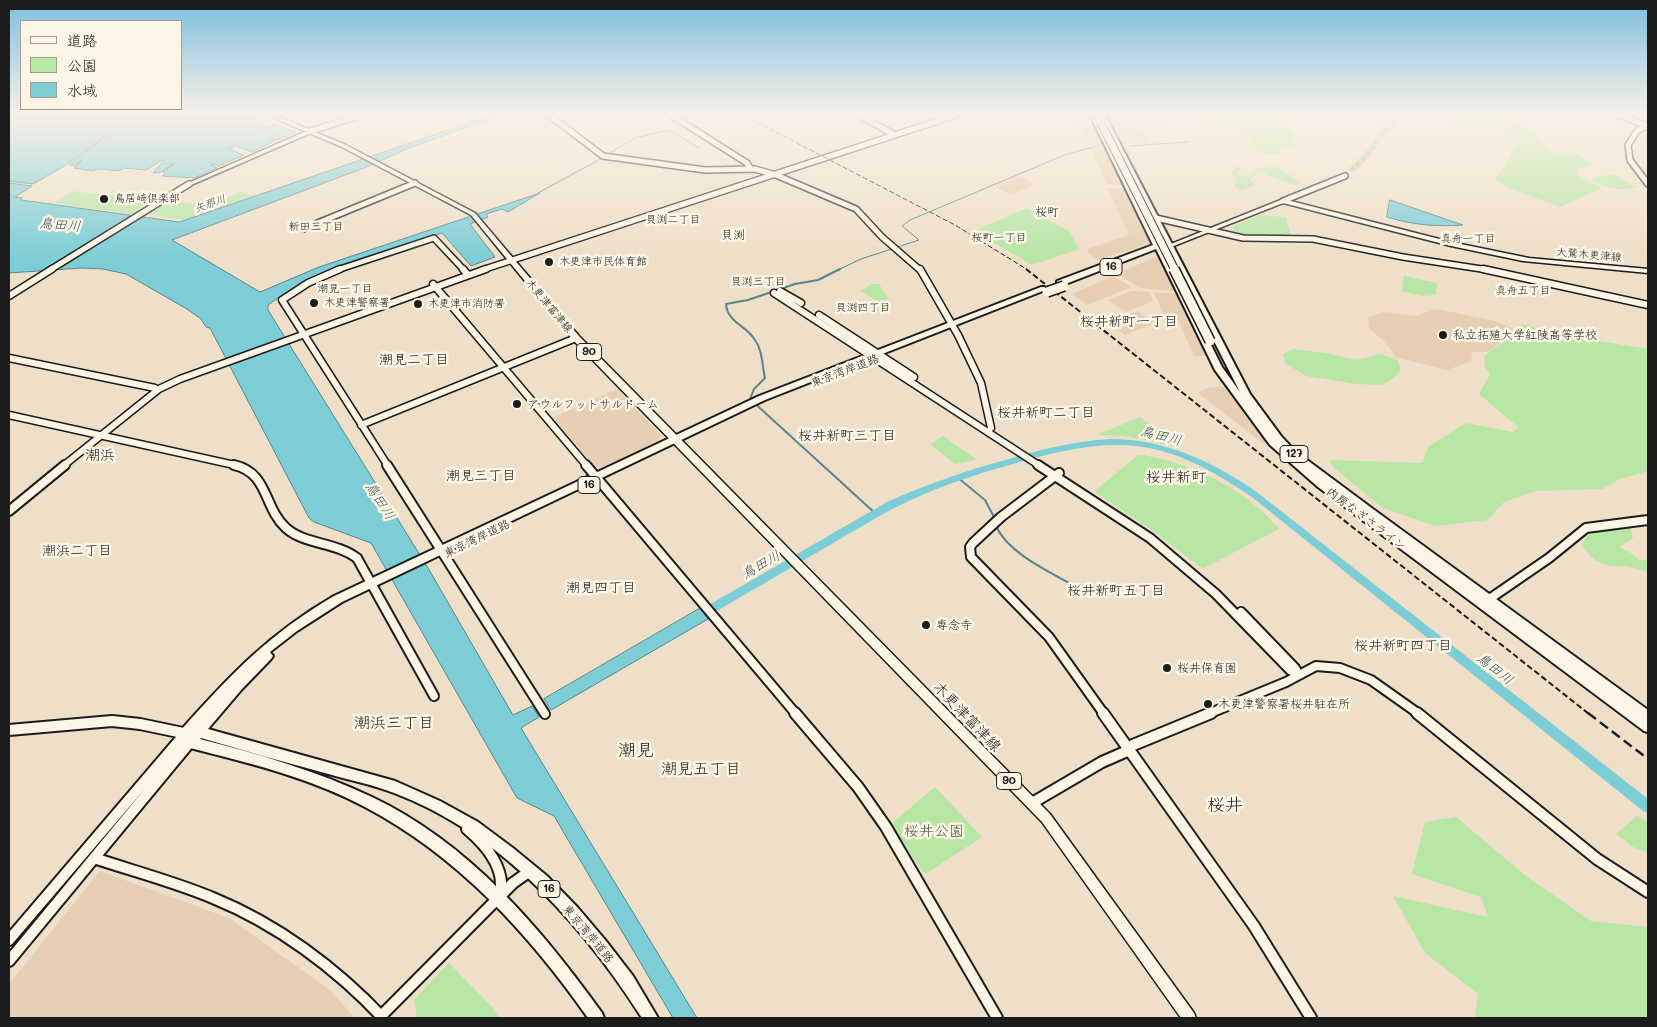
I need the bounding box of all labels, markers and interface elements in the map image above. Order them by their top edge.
legend [20,20,182,110]
text: 道路 [67,30,97,50]
text: 公園 [67,55,97,75]
text: 水域 [67,80,97,100]
place label: 鳥居崎倶楽部 [114,192,180,206]
water label: 矢那川 [192,192,228,216]
marker: 鳥居崎倶楽部 [98,193,110,205]
district label: 桜町 [1035,205,1059,219]
district label: 貝渕二丁目 [646,213,700,227]
water label: 鳥田川 [38,215,82,235]
district label: 新田三丁目 [289,220,343,234]
district label: 貝渕 [721,228,745,242]
district label: 桜町一丁目 [972,231,1026,245]
district label: 真舟一丁目 [1441,232,1495,246]
street label: 大鷲木更津線 [1556,246,1622,264]
place label: 木更津市民体育館 [559,255,647,269]
marker: 木更津市民体育館 [543,256,555,268]
road number: 16 [1100,258,1122,276]
district label: 貝渕三丁目 [731,275,785,289]
street label: 木更津富津線 [523,276,575,336]
district label: 潮見一丁目 [318,282,372,296]
district label: 真舟五丁目 [1496,284,1550,298]
place label: 木更津警察署 [324,296,390,310]
marker: 木更津警察署 [308,297,320,309]
place label: 木更津市消防署 [428,297,505,311]
marker: 木更津市消防署 [412,298,424,310]
district label: 貝渕四丁目 [836,301,890,315]
district label: 桜井新町一丁目 [1080,314,1178,330]
place label: 私立拓殖大学紅陵高等学校 [1453,328,1597,342]
marker: 私立拓殖大学紅陵高等学校 [1437,329,1449,341]
road number: 90 [576,344,602,361]
street label: 東京湾岸道路 [809,351,881,391]
district label: 潮見二丁目 [379,352,449,368]
place label: アウルフットサルドーム [527,397,659,411]
marker: アウルフットサルドーム [511,398,523,410]
district label: 桜井新町二丁目 [997,405,1095,421]
water label: 鳥田川 [1139,423,1183,449]
district label: 桜井新町三丁目 [798,428,896,444]
district label: 潮浜 [85,446,115,464]
road number: 127 [1280,446,1308,462]
district label: 潮見三丁目 [446,468,516,484]
district label: 桜井新町 [1146,468,1206,486]
road number: 16 [578,476,600,494]
water label: 鳥田川 [362,479,398,523]
street label: 内房なぎさライン [1323,484,1409,554]
street label: 東京湾岸道路 [441,517,513,561]
district label: 潮浜二丁目 [42,543,112,559]
water label: 鳥田川 [739,547,783,583]
district label: 潮見四丁目 [566,580,636,596]
district label: 桜井新町五丁目 [1067,583,1165,599]
place label: 専念寺 [936,618,972,632]
marker: 専念寺 [920,619,932,631]
district label: 桜井新町四丁目 [1354,638,1452,654]
water label: 鳥田川 [1473,649,1517,689]
place label: 桜井保育園 [1177,661,1237,675]
marker: 桜井保育園 [1161,662,1173,674]
street label: 木更津富津線 [929,678,1005,756]
place label: 木更津警察署桜井駐在所 [1218,697,1350,711]
marker: 木更津警察署桜井駐在所 [1202,698,1214,710]
district label: 潮浜三丁目 [354,713,434,733]
district label: 潮見 [618,739,654,761]
district label: 潮見五丁目 [661,759,741,779]
road number: 90 [996,772,1022,789]
district label: 桜井 [1207,794,1243,816]
park label: 桜井公園 [904,822,964,840]
road number: 16 [538,881,560,898]
street label: 東京湾岸道路 [559,902,617,966]

